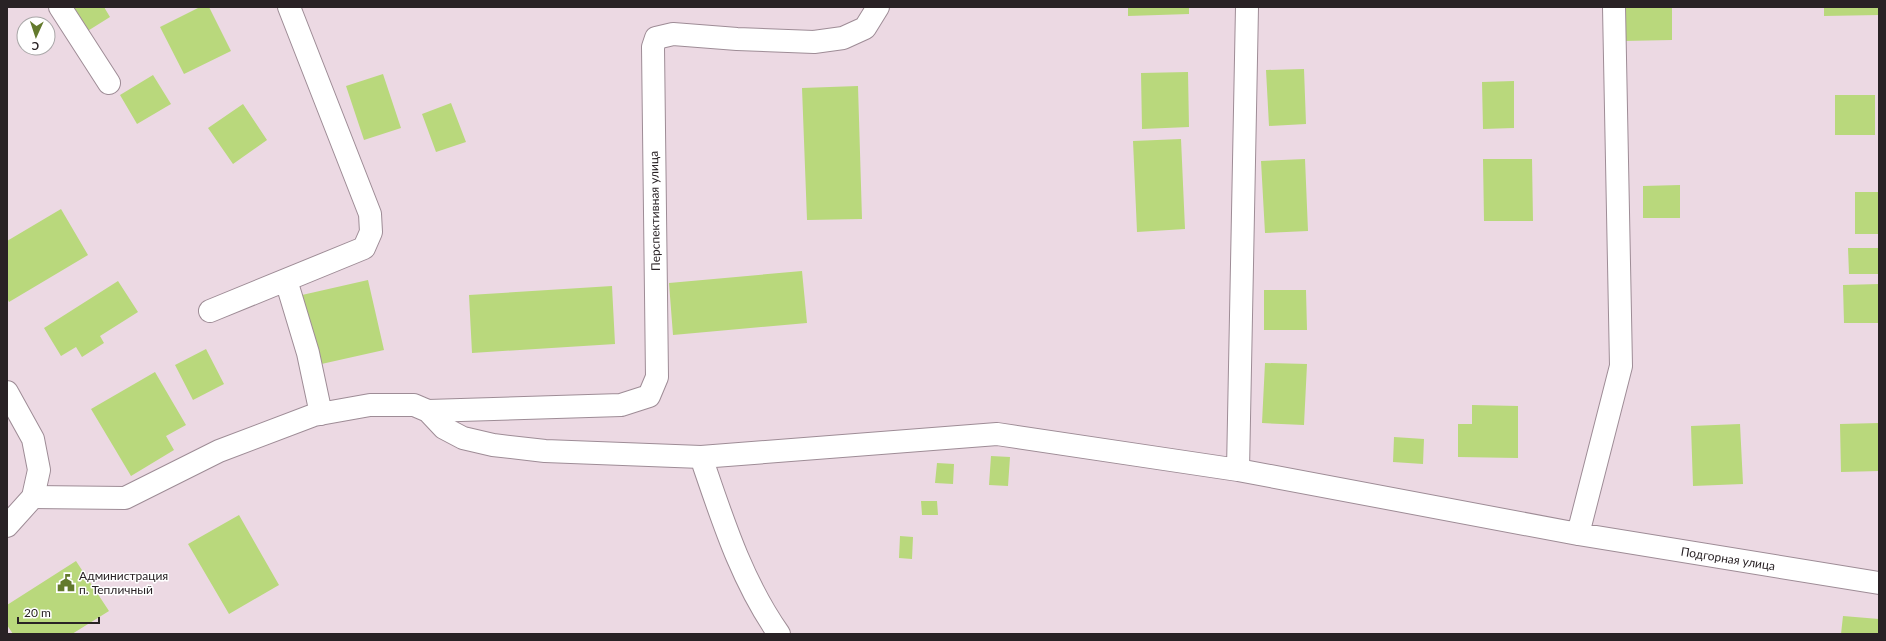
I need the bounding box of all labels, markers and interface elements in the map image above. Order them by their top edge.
north arrow [16,16,56,56]
text: С [31,40,39,53]
street label: Перспективная улица [646,151,663,271]
street label: Подгорная улица [1680,544,1776,573]
place label: Администрация п. Тепличный [79,568,168,597]
public building icon: Администрация п. Тепличный [56,573,76,593]
scale bar [18,599,99,625]
text: 20 m [24,605,51,620]

